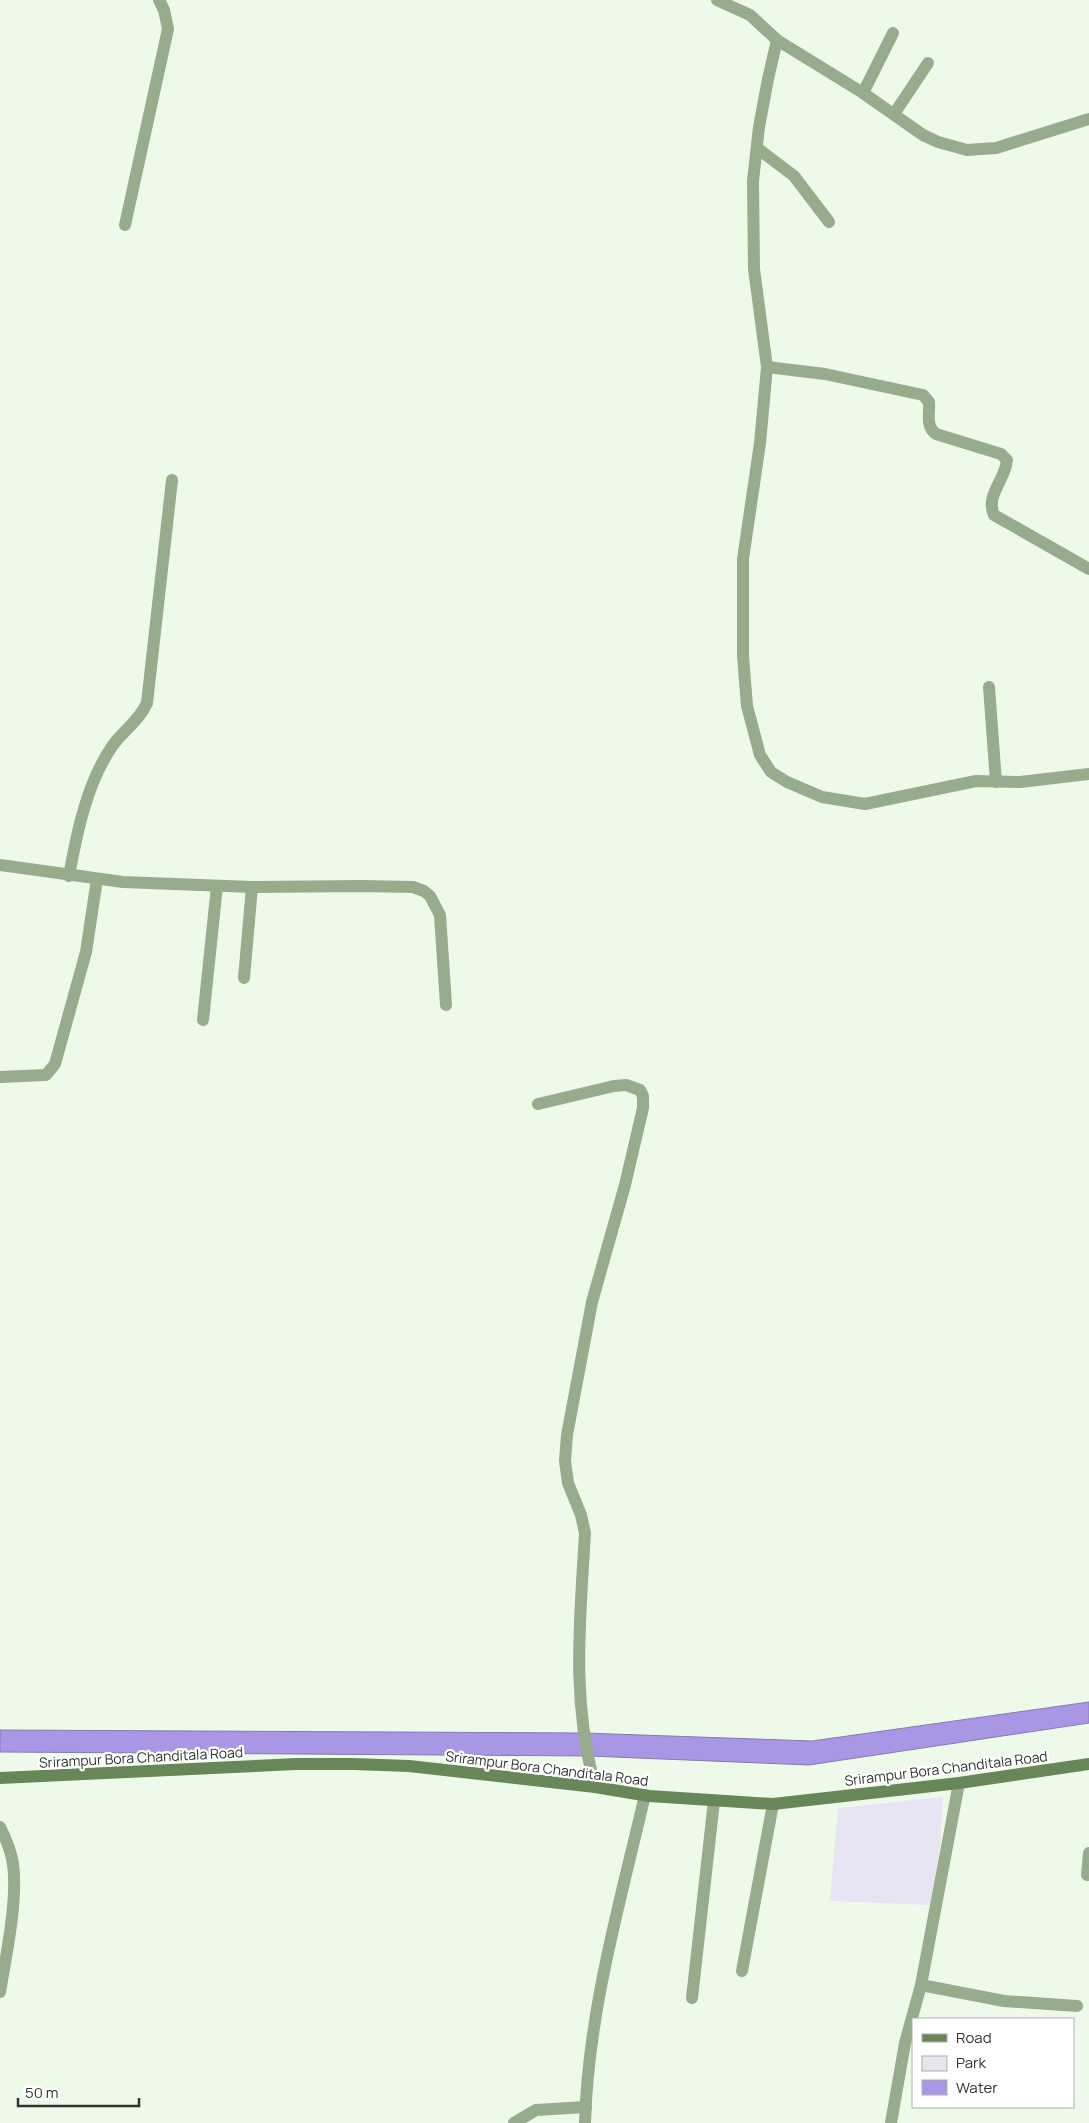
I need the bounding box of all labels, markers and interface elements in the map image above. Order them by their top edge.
street label: Srirampur Bora Chanditala Road [38,1742,244,1772]
street label: Srirampur Bora Chanditala Road [444,1746,650,1790]
street label: Srirampur Bora Chanditala Road [843,1746,1049,1790]
legend [912,2018,1074,2108]
text: Road [956,2027,992,2048]
text: Park [956,2052,986,2073]
scale bar [18,2076,139,2108]
text: Water [956,2077,998,2098]
text: 50 m [25,2082,59,2103]

